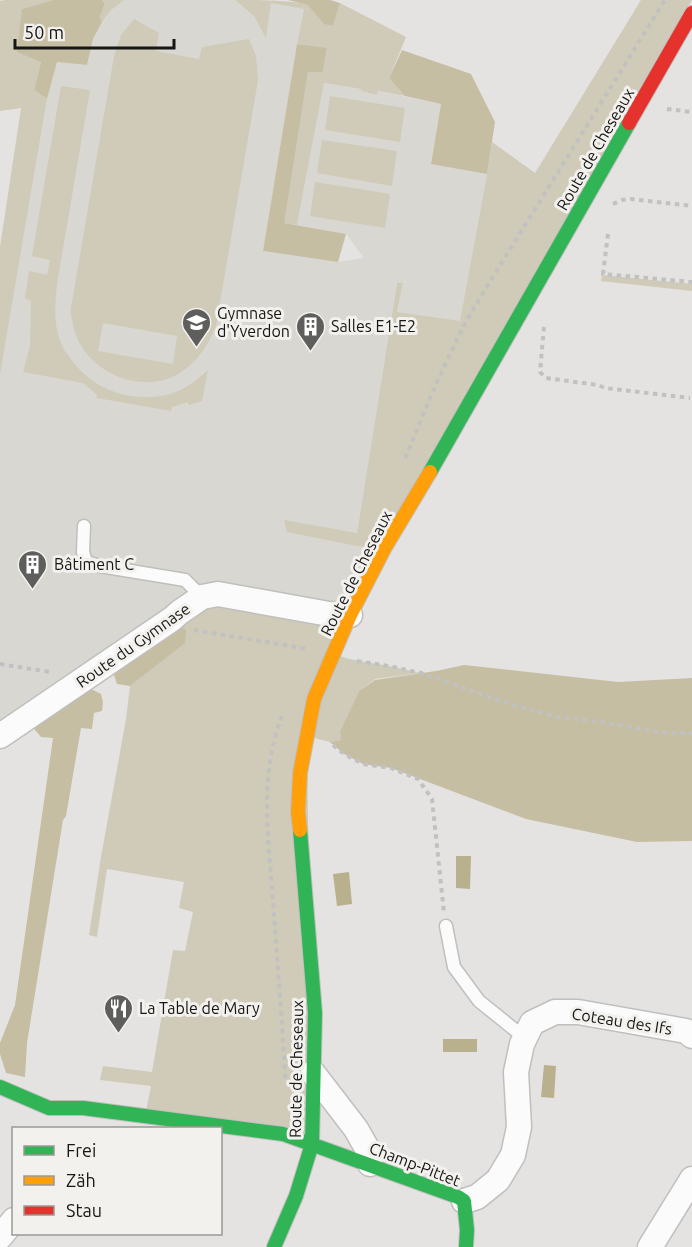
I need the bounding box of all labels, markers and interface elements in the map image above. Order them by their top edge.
scale bar [15,12,174,50]
text: 50 m [24,22,64,42]
street label: Route de Cheseaux [553,85,637,213]
place label: Gymnase d'Yverdon [217,304,290,340]
school or university icon: Gymnase d'Yverdon [180,306,212,348]
building icon: Salles E1-E2 [294,310,326,352]
place label: Salles E1-E2 [331,317,416,335]
street label: Route de Cheseaux [317,507,395,639]
building icon: Bâtiment C [17,548,49,590]
place label: Bâtiment C [54,555,134,573]
street label: Route du Gymnase [73,599,193,691]
restaurant icon: La Table de Mary [102,992,134,1034]
place label: La Table de Mary [139,999,260,1017]
street label: Route de Cheseaux [286,1000,306,1138]
street label: Coteau des Ifs [571,1004,673,1038]
legend [12,1127,222,1235]
street label: Champ-Pittet [367,1138,464,1190]
text: Frei [66,1140,96,1160]
text: Zäh [66,1170,96,1190]
text: Stau [66,1200,102,1220]

